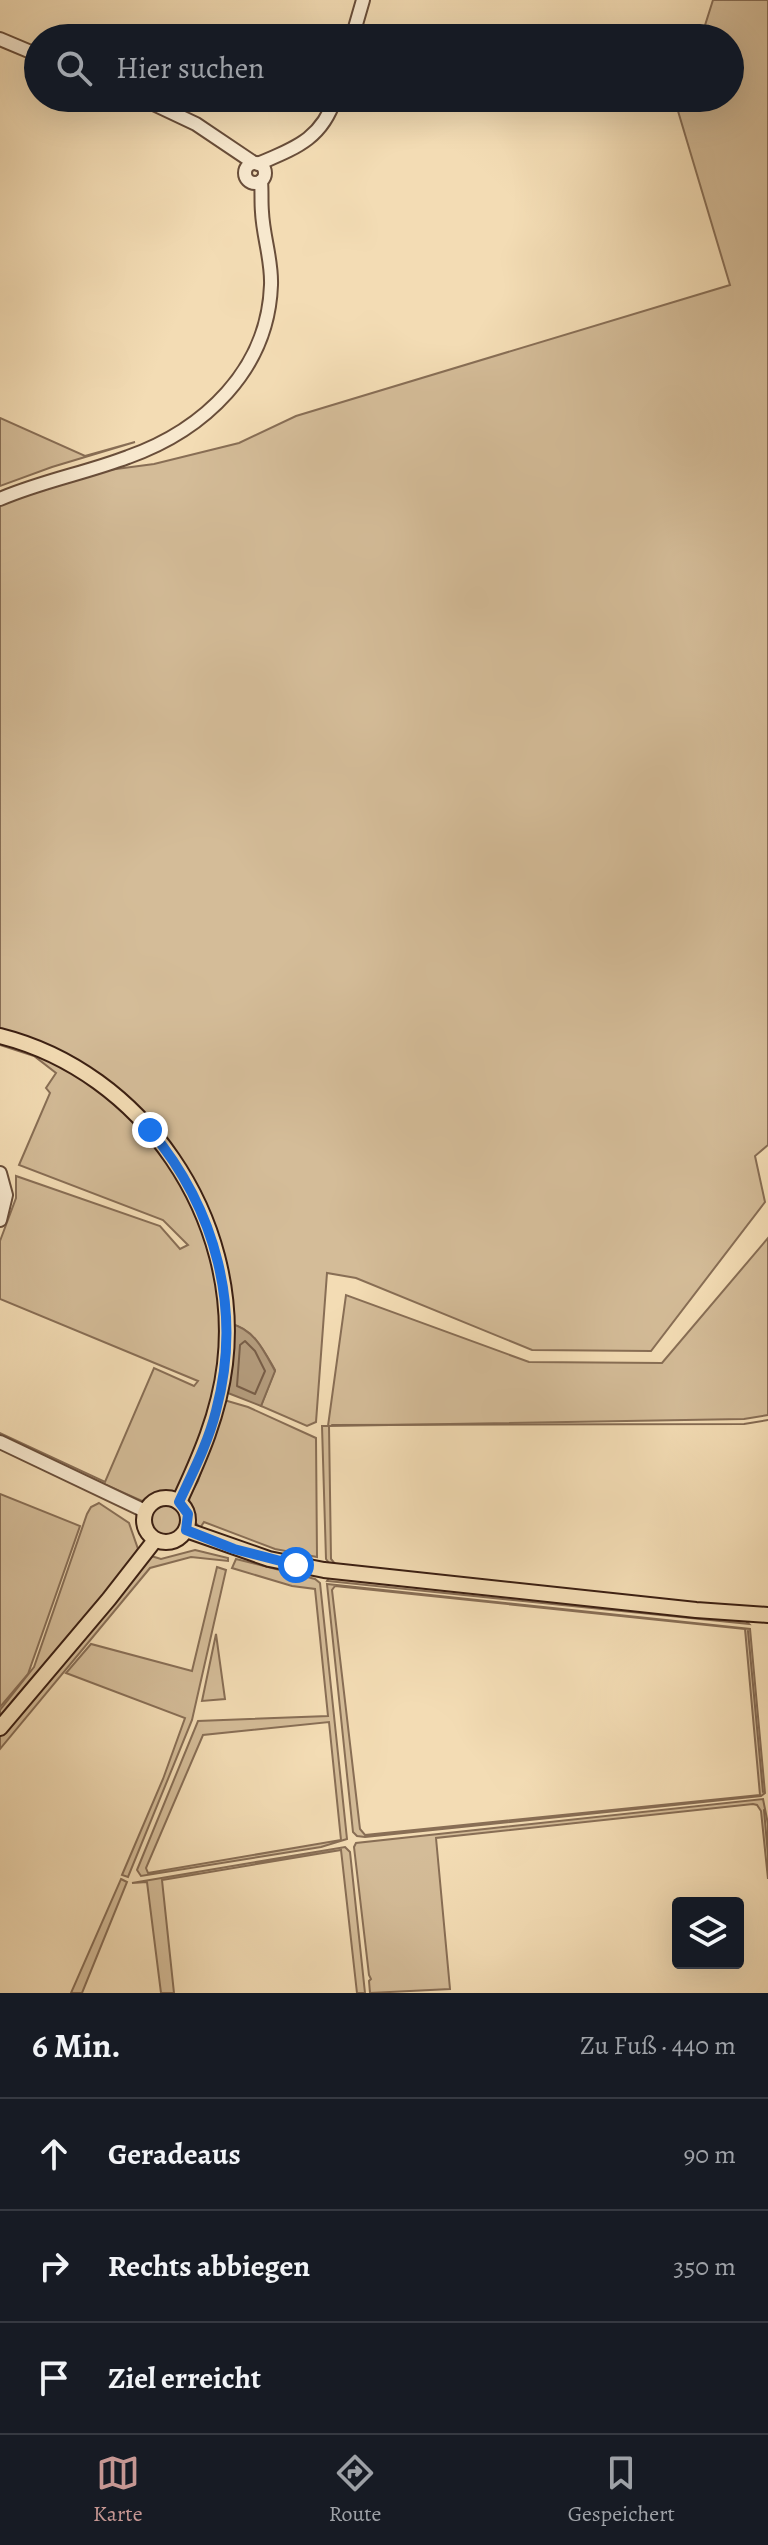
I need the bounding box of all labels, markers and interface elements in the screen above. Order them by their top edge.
search box [24,24,744,112]
icon: search [52,46,96,90]
text: Hier suchen [116,48,265,88]
route end [132,1112,168,1148]
route start [278,1547,314,1583]
map controls [672,1897,744,1969]
button: layers [672,1897,744,1969]
text: 6 Min. [32,2022,121,2069]
text: Zu Fuß · 440 m [580,2028,736,2063]
icon: ahead [32,2132,76,2176]
text: Geradeaus [108,2134,241,2174]
text: 90 m [684,2137,736,2172]
icon: right [32,2244,76,2288]
text: Rechts abbiegen [108,2246,310,2286]
text: 350 m [673,2249,736,2284]
icon: arrive [32,2356,76,2400]
text: Ziel erreicht [108,2358,261,2398]
tab: Karte [93,2451,142,2529]
tab: Route [329,2451,381,2529]
tab: Gespeichert [568,2451,675,2529]

